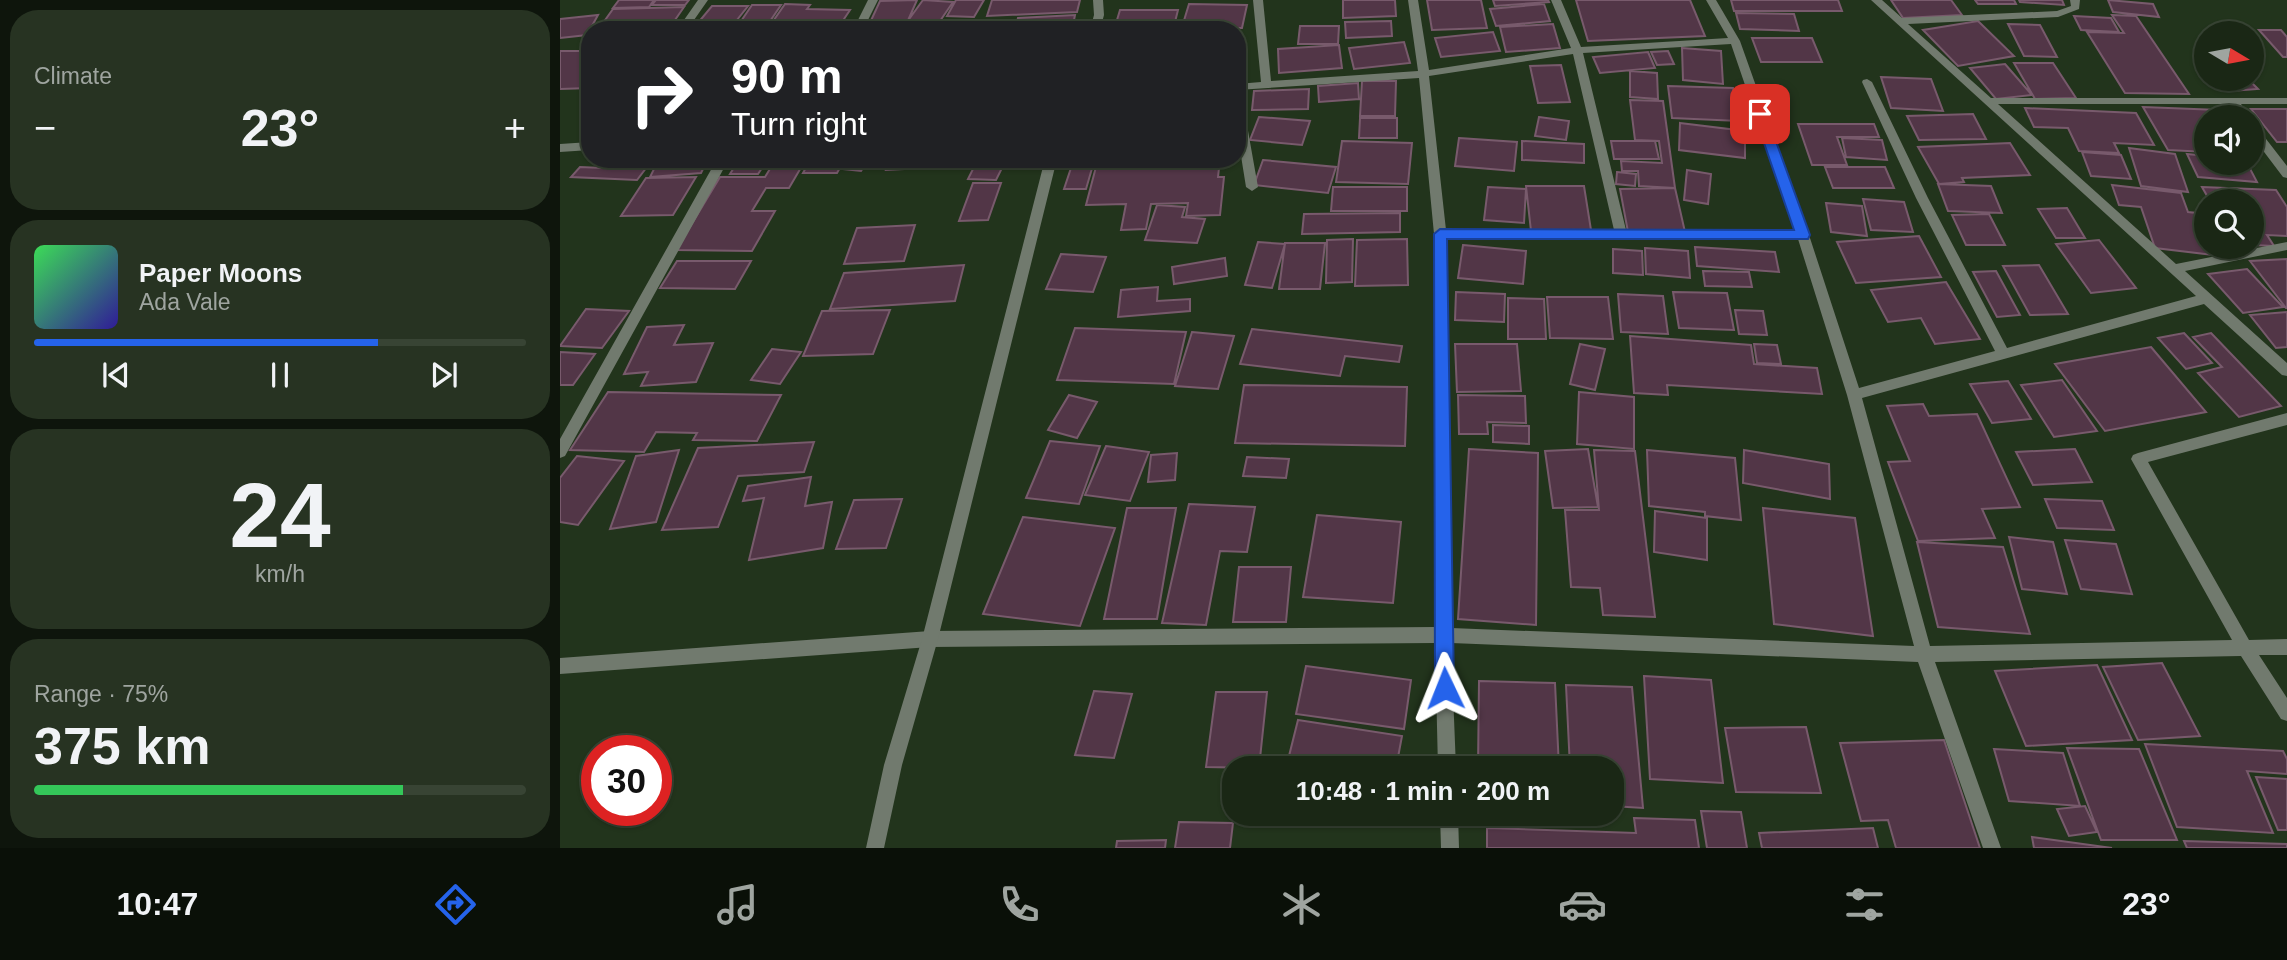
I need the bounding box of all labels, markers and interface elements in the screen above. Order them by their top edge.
north arrow [2194,21,2264,91]
map controls [2194,21,2264,259]
icon: right [616,49,707,140]
text: 90 m [731,49,843,103]
text: Climate [34,63,112,89]
pin [1730,84,1790,144]
icon: arrive [1741,95,1779,133]
text: 23° [241,99,319,157]
button: sound [2194,105,2264,175]
text: Turn right [731,106,867,142]
text: − [34,107,56,149]
text: + [504,107,526,149]
button: search [2194,189,2264,259]
text: Paper Moons [139,258,302,288]
text: Ada Vale [139,289,231,315]
icon: previous [97,356,135,394]
icon: pause [261,356,299,394]
icon: next [425,356,463,394]
text: 24 [229,465,331,566]
text: km/h [255,561,305,587]
position arrow [1408,651,1482,725]
text: Range · 75% [34,681,168,707]
text: 375 km [34,717,210,775]
speed limit sign: 30 [581,735,672,826]
text: 10:48 · 1 min · 200 m [1296,776,1550,806]
icon: directions [431,880,480,929]
icon: music [713,880,762,929]
icon: phone [995,880,1044,929]
icon: climate [1277,880,1326,929]
icon: car [1558,880,1607,929]
icon: filters [1840,880,1889,929]
text: 10:47 [116,886,198,922]
text: 23° [2122,886,2171,922]

